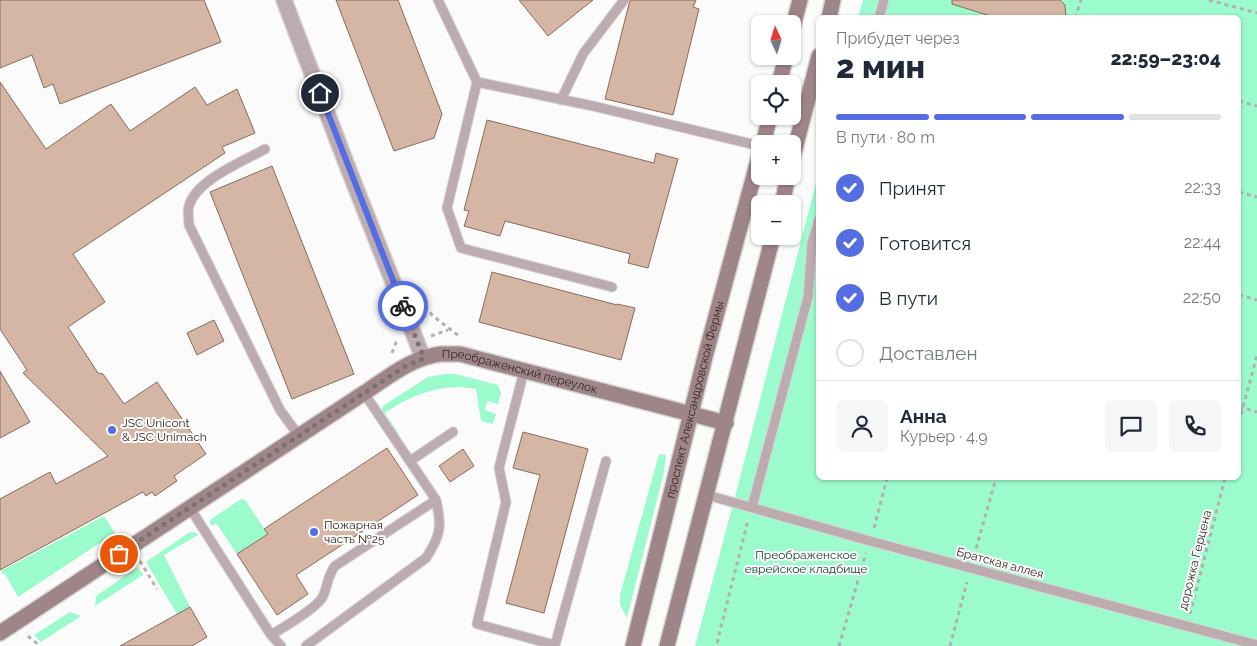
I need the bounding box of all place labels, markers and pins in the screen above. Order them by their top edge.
pin [299,72,341,114]
place label: JSC Unicont & JSC Unimach [122,416,207,444]
marker: JSC Unicont & JSC Unimach [106,424,118,436]
place label: Пожарная часть №25 [324,518,385,546]
marker: Пожарная часть №25 [308,526,320,538]
pin [98,533,140,575]

